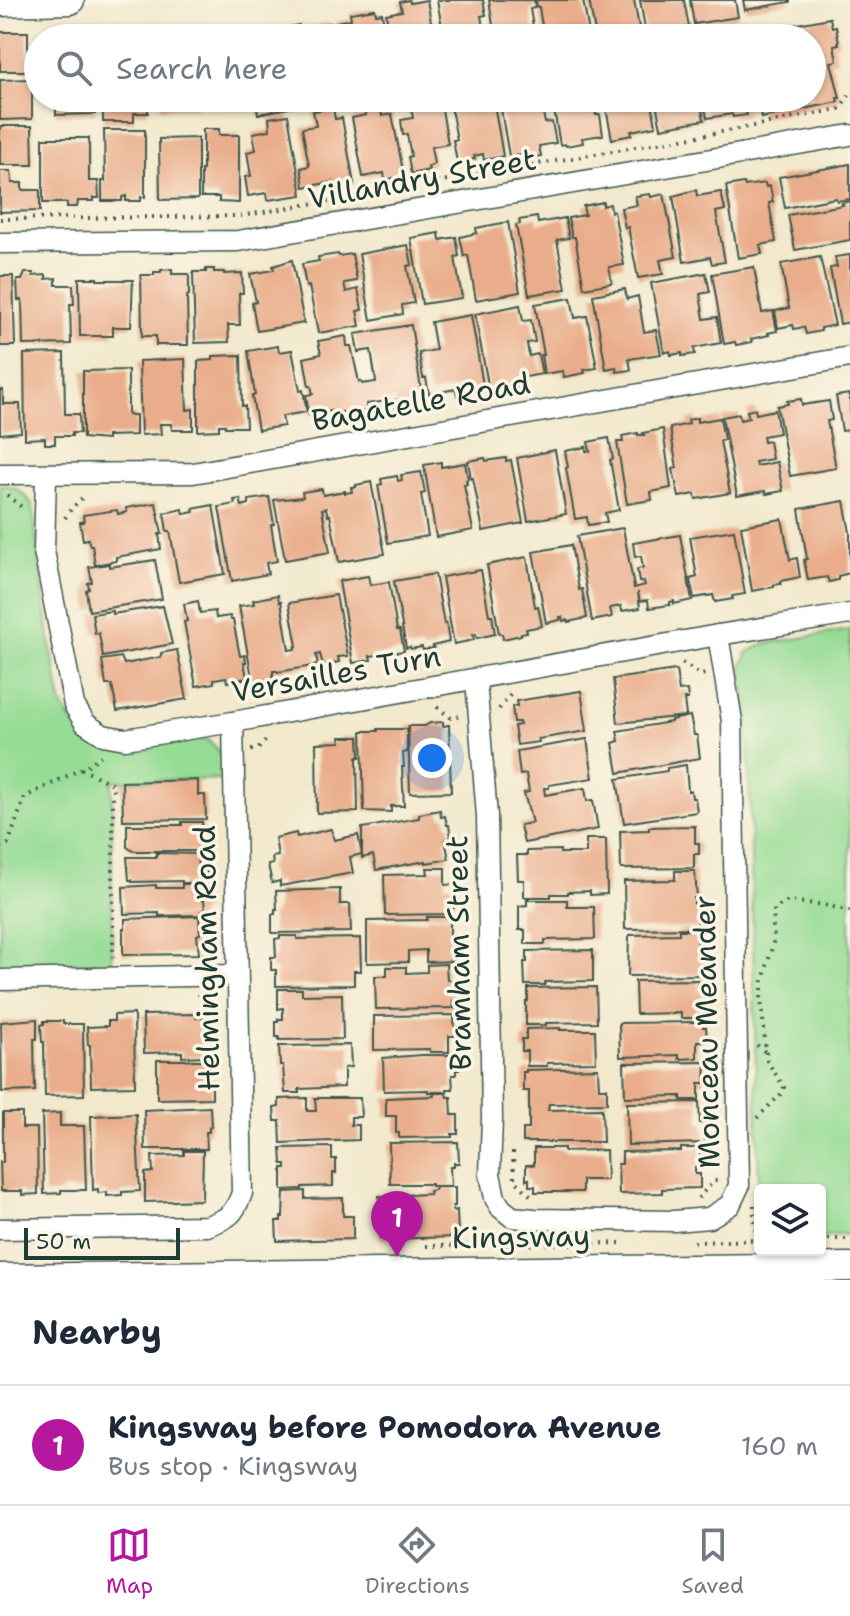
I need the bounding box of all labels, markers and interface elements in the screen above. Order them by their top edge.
search box [24,24,826,112]
icon: search [52,46,96,90]
text: Search here [116,48,287,89]
street label: Villandry Street [305,138,539,219]
street label: Bagatelle Road [308,362,534,441]
street label: Versailles Turn [228,635,444,712]
your location [412,738,452,778]
street label: Helmingham Road [184,825,229,1091]
street label: Bramham Street [436,835,481,1071]
street label: Monceau Meander [684,895,729,1169]
map controls [754,1184,826,1256]
button: layers [754,1184,826,1256]
pin: 1 [371,1191,423,1257]
street label: Kingsway [451,1215,591,1258]
scale bar [24,1224,180,1260]
text: 50 m [36,1227,91,1256]
text: Nearby [32,1309,162,1355]
text: Kingsway before Pomodora Avenue [108,1407,661,1448]
text: 1 [52,1428,64,1463]
text: 160 m [741,1428,818,1463]
text: Bus stop · Kingsway [108,1448,358,1483]
tab: Map [106,1523,153,1600]
tab: Directions [365,1523,470,1600]
tab: Saved [682,1523,744,1600]

